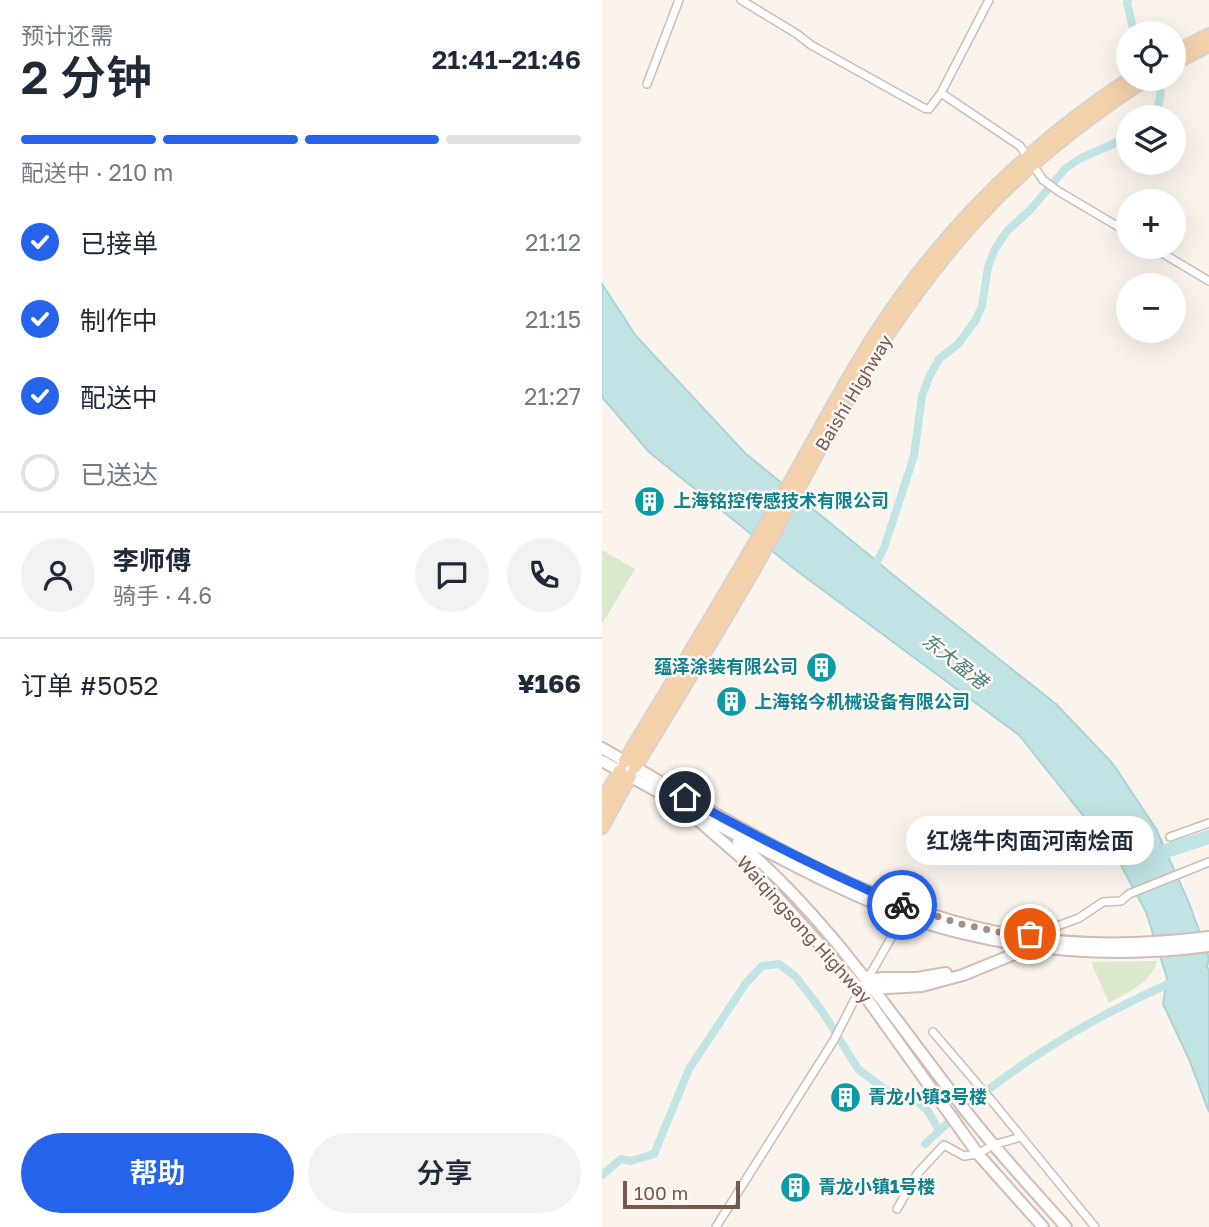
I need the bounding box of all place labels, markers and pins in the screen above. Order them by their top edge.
building icon: 上海铭控传感技术有限公司 [633,484,667,518]
place label: 上海铭控传感技术有限公司 [673,489,889,511]
building icon: 蕴泽涂装有限公司 [804,650,838,684]
place label: 蕴泽涂装有限公司 [654,655,798,677]
building icon: 上海铭今机械设备有限公司 [714,685,748,719]
place label: 上海铭今机械设备有限公司 [754,690,970,712]
pin [655,767,715,827]
callout: 红烧牛肉面河南烩面 [906,815,1154,864]
pin [1000,904,1060,964]
building icon: 青龙小镇3号楼 [828,1080,862,1114]
place label: 青龙小镇3号楼 [868,1085,987,1107]
building icon: 青龙小镇1号楼 [778,1170,812,1204]
place label: 青龙小镇1号楼 [818,1175,935,1197]

